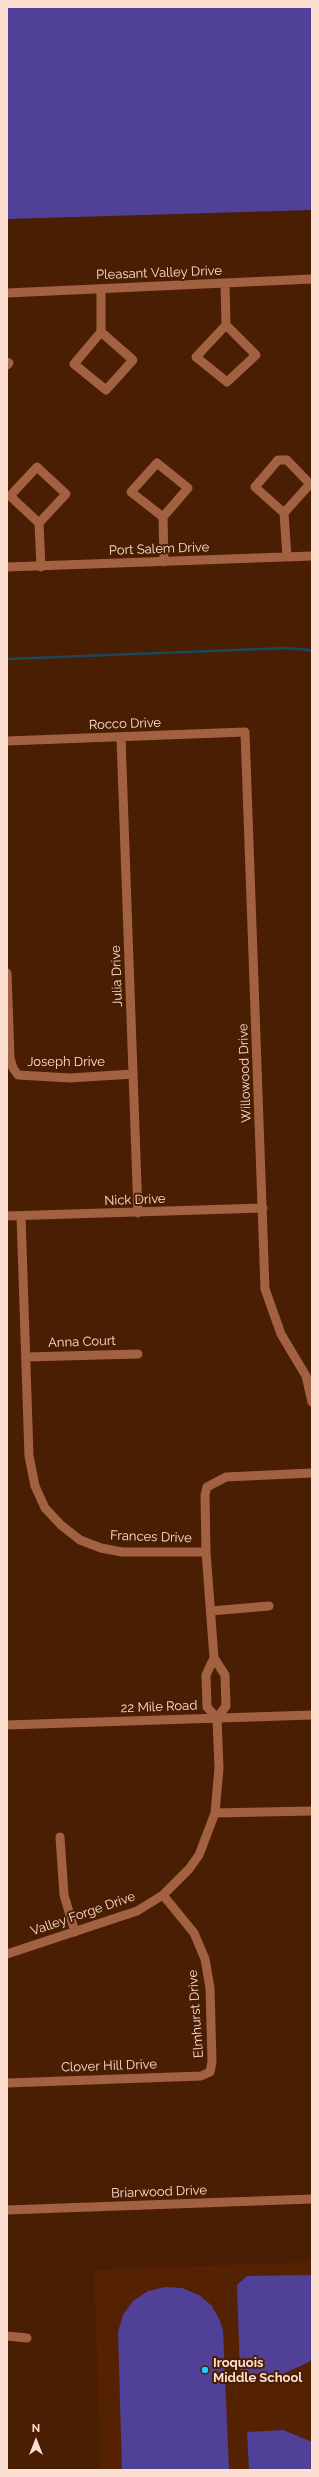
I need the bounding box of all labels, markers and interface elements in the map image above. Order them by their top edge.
street label: Pleasant Valley Drive [96,263,222,283]
street label: Port Salem Drive [109,539,209,559]
street label: Rocco Drive [89,715,161,733]
street label: Julia Drive [108,945,126,1007]
street label: Willowood Drive [235,1023,255,1123]
street label: Joseph Drive [27,1054,105,1070]
street label: Nick Drive [104,1191,166,1209]
street label: Anna Court [48,1333,116,1351]
street label: Frances Drive [110,1528,192,1546]
street label: 22 Mile Road [120,1698,198,1716]
street label: Valley Forge Drive [29,1889,137,1939]
street label: Elmhurst Drive [185,1969,207,2059]
street label: Clover Hill Drive [61,2057,157,2075]
street label: Briarwood Drive [111,2183,207,2201]
place label: Iroquois Middle School [213,2355,302,2386]
marker: Iroquois Middle School [200,2365,210,2375]
north arrow [16,2421,56,2461]
text: N [32,2422,40,2435]

